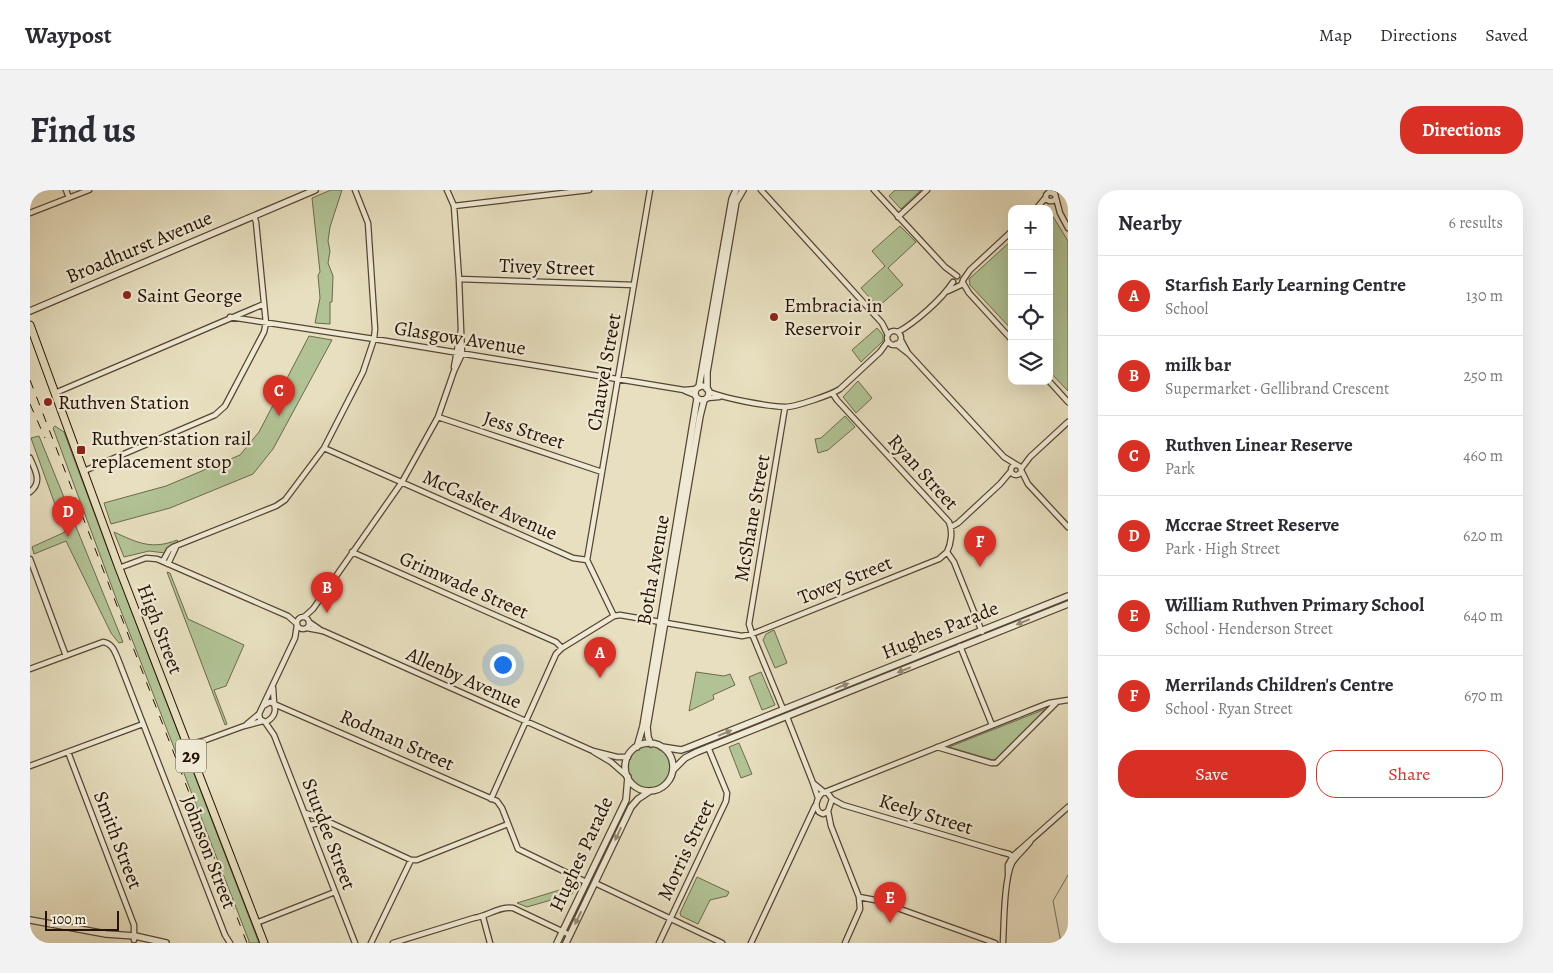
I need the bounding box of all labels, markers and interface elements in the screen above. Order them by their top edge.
text: Waypost [25,19,112,51]
text: Map [1319,23,1352,47]
text: Directions [1380,23,1457,47]
text: Saved [1485,23,1528,47]
text: Find us [30,106,136,154]
button: Directions [1400,106,1523,154]
street label: Broadhurst Avenue [62,204,216,290]
map controls [1008,205,1053,385]
button: + [1008,205,1053,250]
text: Nearby [1118,209,1181,237]
text: 6 results [1449,212,1503,234]
button: − [1008,250,1053,295]
street label: Tivey Street [499,252,596,282]
text: Starfish Early Learning Centre [1165,272,1406,298]
place label: Saint George [137,282,242,309]
text: A [1129,285,1139,307]
text: 130 m [1466,285,1503,307]
marker: Saint George [121,289,133,301]
place label: Embracia in Reservoir [784,292,883,342]
button: locate [1008,295,1053,340]
text: School [1165,298,1208,320]
street label: Chauvel Street [580,311,628,433]
marker: Embracia in Reservoir [768,311,780,323]
street label: Glasgow Avenue [392,314,528,362]
button: layers [1008,340,1053,385]
text: milk bar [1165,352,1231,378]
text: B [1129,365,1139,387]
text: 250 m [1464,365,1503,387]
pin: C [263,375,295,416]
text: Supermarket · Gellibrand Crescent [1165,378,1389,400]
place label: Ruthven Station [58,389,190,416]
marker: Ruthven Station [42,396,54,408]
street label: Jess Street [480,404,568,456]
place label: Ruthven station rail replacement stop [91,425,251,475]
street label: Ryan Street [882,428,965,516]
text: Ruthven Linear Reserve [1165,432,1353,458]
marker: Ruthven station rail replacement stop [75,444,87,456]
text: C [1129,445,1139,467]
text: 460 m [1463,445,1503,467]
street label: McShane Street [728,452,777,584]
text: Park [1165,458,1195,480]
street label: McCasker Avenue [418,463,562,547]
pin: D [52,496,84,537]
text: Mccrae Street Reserve [1165,512,1339,538]
street label: Botha Avenue [630,513,676,627]
text: D [1128,525,1140,547]
text: 620 m [1463,525,1503,547]
pin: F [964,526,996,567]
text: Park · High Street [1165,538,1280,560]
street label: Grimwade Street [395,545,533,626]
street label: Tovey Street [794,549,896,611]
pin: B [311,572,343,613]
street label: High Street [130,580,190,678]
text: William Ruthven Primary School [1165,592,1424,618]
street label: Hughes Parade [877,594,1003,666]
text: E [1129,605,1139,627]
text: 640 m [1463,605,1503,627]
one-way arrow [1015,618,1030,626]
text: School · Henderson Street [1165,618,1333,640]
pin: A [584,637,616,678]
street label: Allenby Avenue [401,640,526,715]
your location [490,652,516,678]
one-way arrow [897,666,911,674]
text: Merrilands Children's Centre [1165,672,1394,698]
one-way arrow [835,682,849,690]
text: F [1130,685,1138,707]
text: 670 m [1464,685,1503,707]
text: School · Ryan Street [1165,698,1293,720]
street label: Rodman Street [336,703,459,777]
one-way arrow [717,729,732,736]
road number: 29 [176,740,206,772]
button: Save [1118,750,1306,798]
button: Share [1316,750,1503,798]
street label: Sturdee Street [295,774,363,894]
street label: Smith Street [87,787,149,893]
street label: Keely Street [876,787,977,841]
street label: Johnson Street [175,791,243,913]
street label: Hughes Parade [543,792,619,916]
street label: Morris Street [651,795,721,905]
one-way arrow [614,827,622,841]
pin: E [874,882,906,923]
scale bar [45,908,119,931]
text: 100 m [52,910,86,929]
one-way arrow [574,911,582,925]

